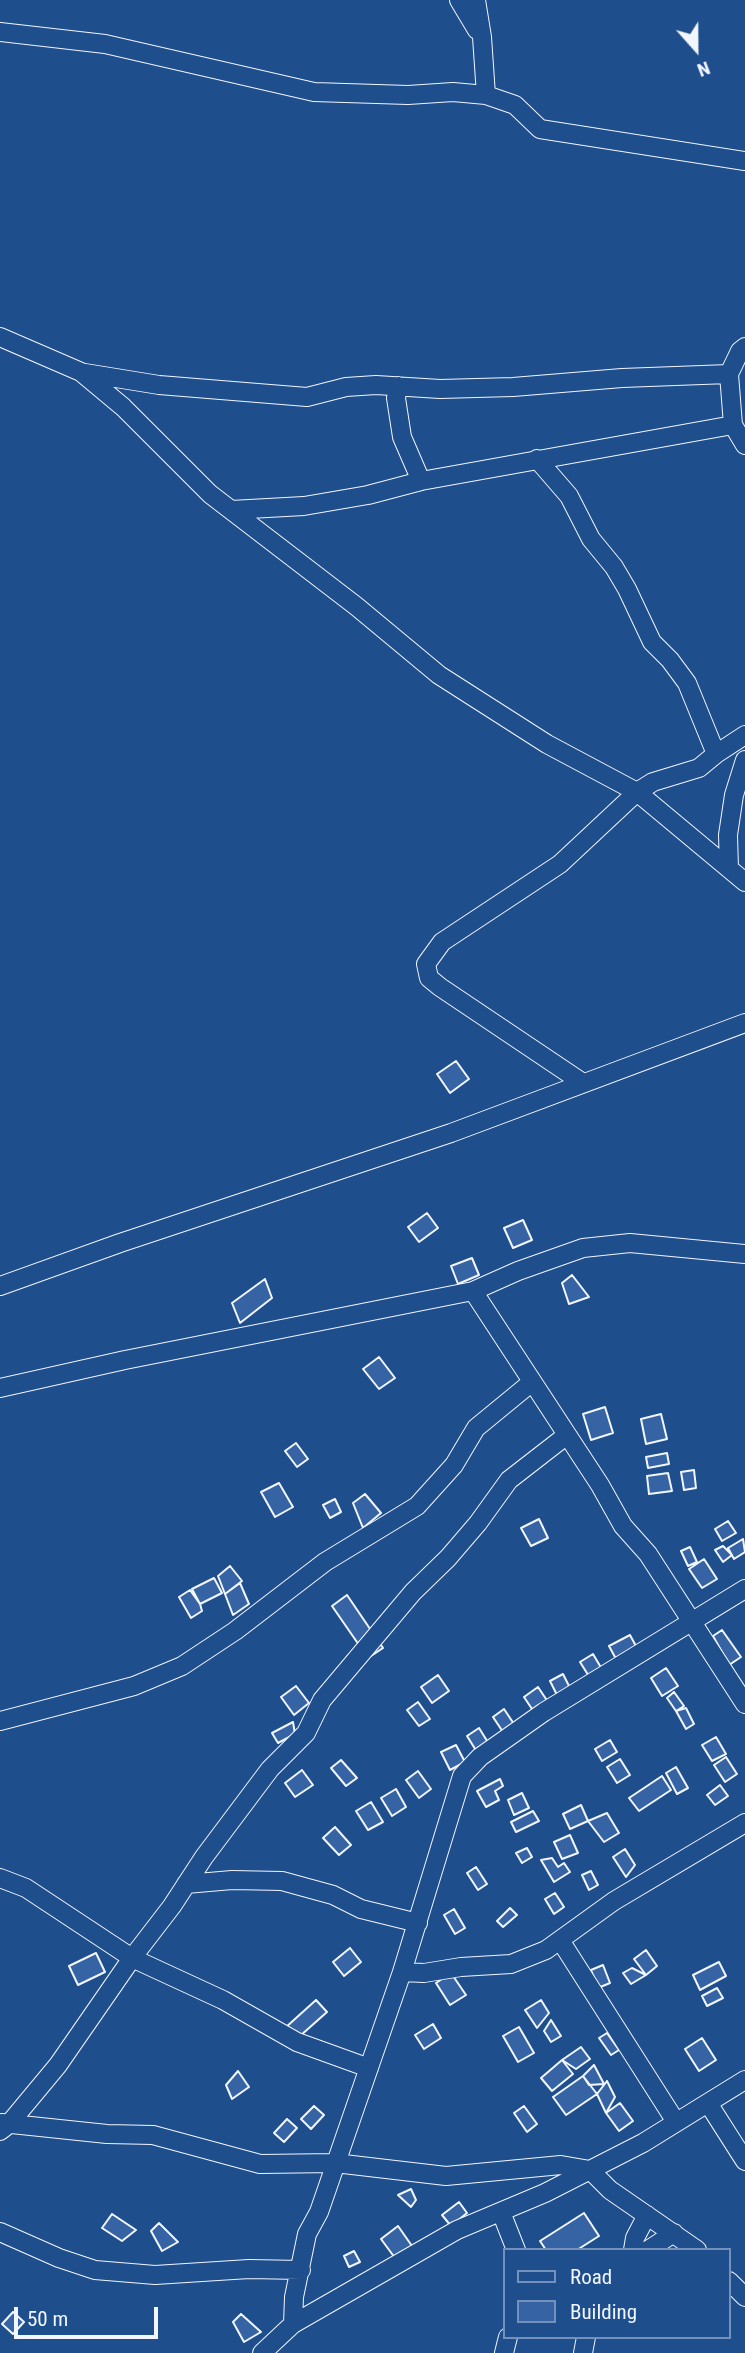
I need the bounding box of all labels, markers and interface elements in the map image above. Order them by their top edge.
north arrow [661,14,731,84]
text: N [694,56,713,82]
legend [504,2248,731,2339]
text: Road [570,2265,612,2289]
scale bar [18,2294,161,2338]
text: Building [570,2300,637,2324]
text: 50 m [27,2307,68,2331]

